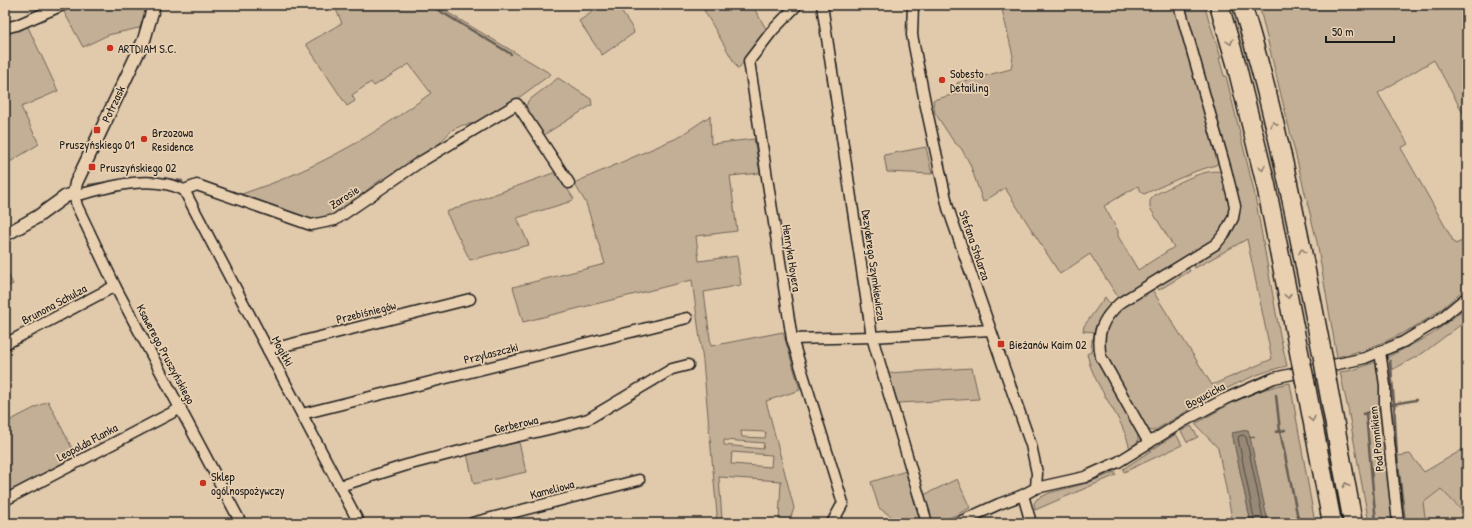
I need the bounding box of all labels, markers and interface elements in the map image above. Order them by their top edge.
scale bar [1326,18,1394,44]
text: 50 m [1332,23,1353,40]
one-way arrow [1225,39,1234,46]
place label: ARTDIAM S.C. [118,40,176,57]
marker: ARTDIAM S.C. [105,43,115,53]
place label: Sobesto Detailing [950,65,989,96]
marker: Sobesto Detailing [937,75,947,85]
street label: Potrzask [97,83,129,125]
one-way arrow [1270,121,1279,128]
place label: Brzozowa Residence [152,124,194,155]
marker: Pruszyńskiego 01 [92,125,102,135]
marker: Brzozowa Residence [139,134,149,144]
place label: Pruszyńskiego 01 [59,136,135,153]
place label: Pruszyńskiego 02 [100,159,177,176]
marker: Pruszyńskiego 02 [87,162,97,172]
one-way arrow [1258,165,1266,171]
street label: Zarosie [326,181,362,213]
street label: Stefana Stolarza [955,208,995,283]
street label: Dezyderego Szymkiewicza [858,209,890,322]
street label: Henryka Hoyera [778,223,806,293]
one-way arrow [1298,248,1306,254]
street label: Brunona Schulza [18,280,90,328]
one-way arrow [1284,293,1292,299]
street label: Przebiśniegów [334,296,398,328]
street label: Ksawerego Pruszyńskiego [132,301,200,407]
street label: Mogiłki [268,333,298,369]
place label: Bieżanów Kaim 02 [1009,336,1087,353]
street label: Przylaszczki [462,338,520,368]
marker: Bieżanów Kaim 02 [996,339,1006,349]
street label: Bogucicka [1182,377,1228,413]
street label: Pod Pomnikiem [1364,406,1388,472]
street label: Gerberowa [492,411,540,437]
one-way arrow [1307,416,1316,422]
street label: Leopolda Flanka [53,419,121,465]
place label: Sklep ogólnospożywczy [211,468,285,499]
street label: Kameliowa [528,475,576,503]
marker: Sklep ogólnospożywczy [198,478,208,488]
one-way arrow [1343,482,1351,488]

